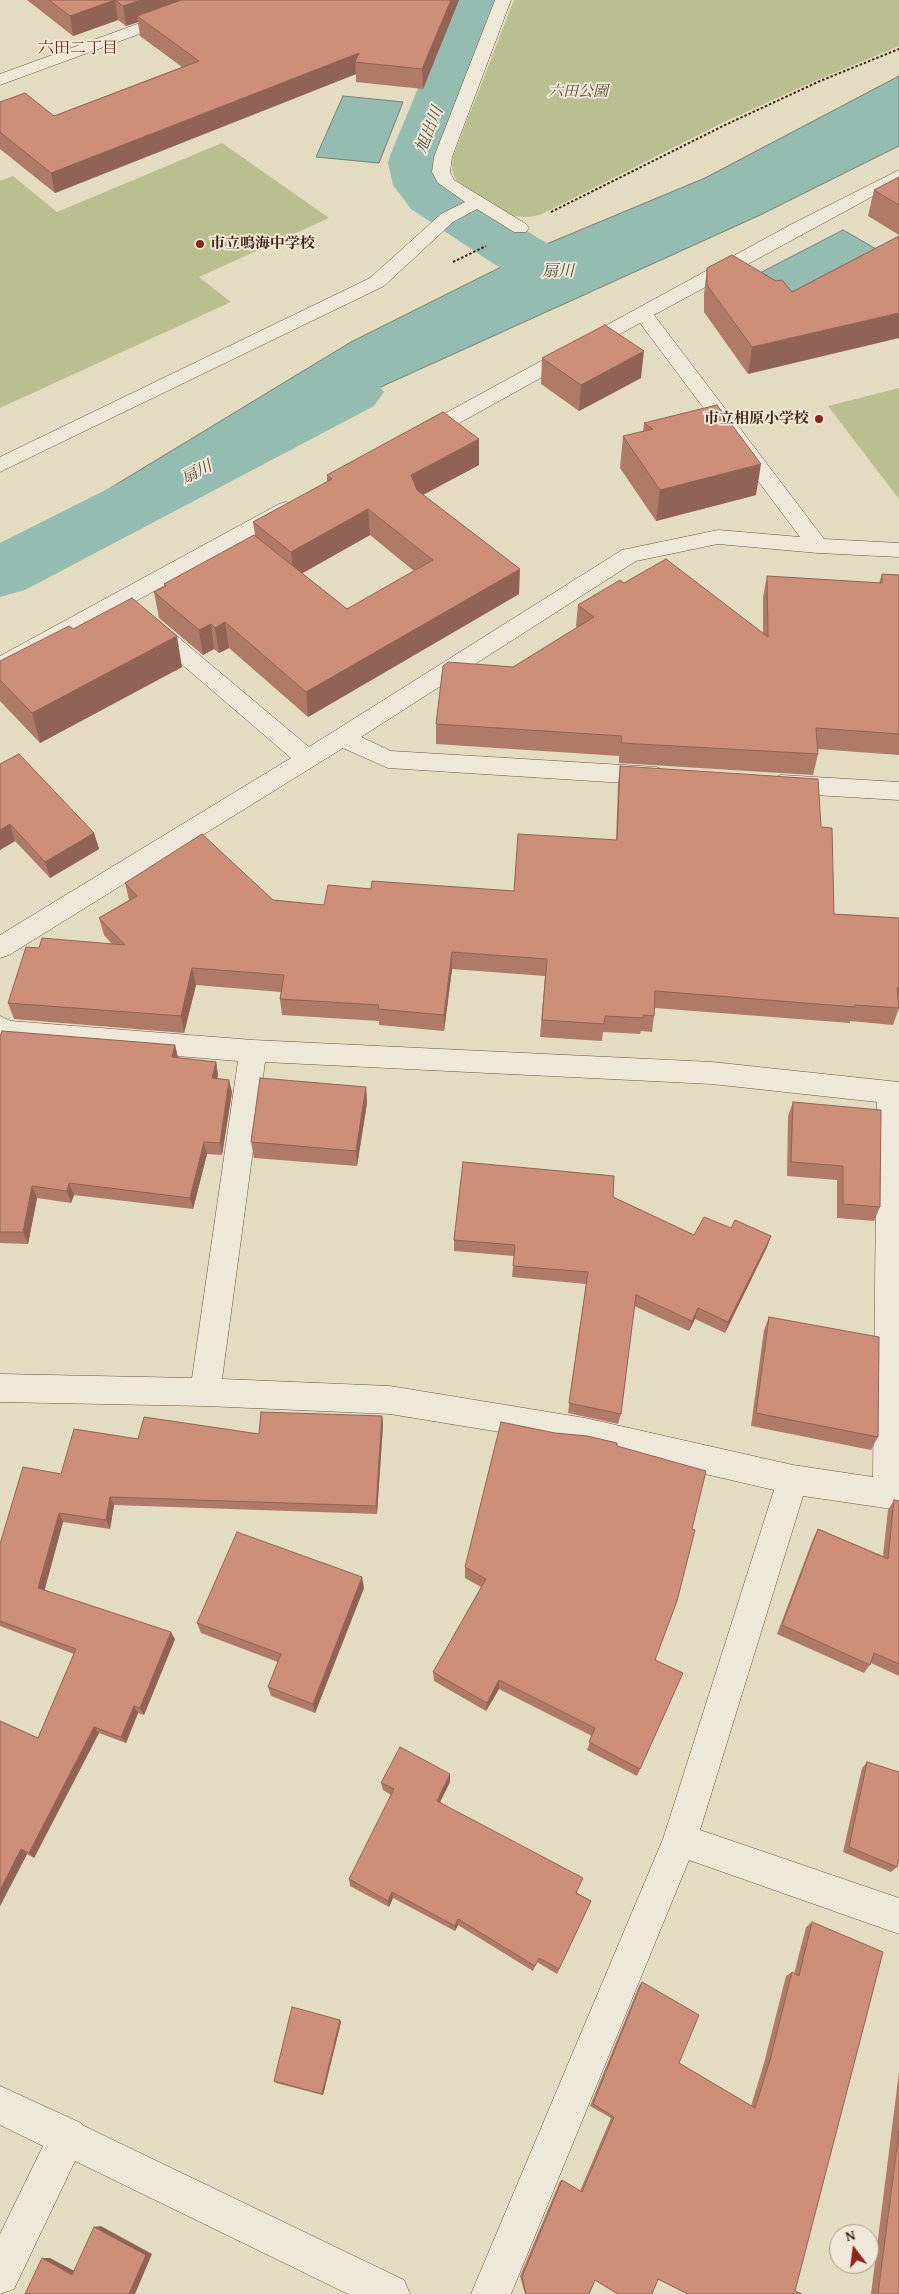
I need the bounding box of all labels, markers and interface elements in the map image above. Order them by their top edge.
district label: 六田二丁目 [38,39,118,59]
park label: 六田公園 [548,83,608,101]
water label: 旭出川 [412,104,448,156]
place label: 市立鳴海中学校 [210,235,315,253]
marker: 市立鳴海中学校 [194,238,206,250]
water label: 扇川 [542,262,574,282]
place label: 市立相原小学校 [704,410,809,428]
marker: 市立相原小学校 [813,413,825,425]
water label: 扇川 [178,457,216,489]
north arrow [829,2224,879,2274]
text: N [843,2225,857,2246]

